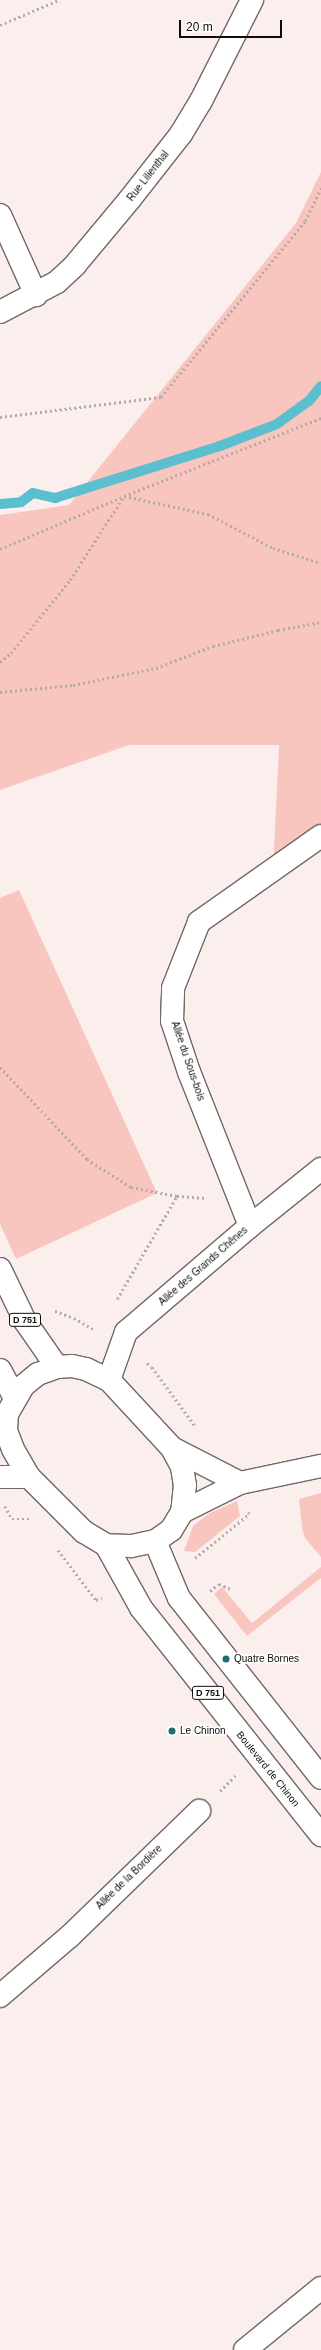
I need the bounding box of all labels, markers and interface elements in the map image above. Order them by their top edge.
scale bar [181,12,284,38]
text: 20 m [186,20,213,34]
street label: Rue Lilienthal [125,148,171,204]
street label: Allée du Sous-bois [169,1020,207,1102]
street label: Allée des Grands Chênes [156,1224,250,1308]
road number: D 751 [8,1313,42,1327]
place label: Quatre Bornes [234,1653,299,1665]
marker: Quatre Bornes [221,1654,231,1664]
road number: D 751 [191,1686,225,1700]
place label: Le Chinon [180,1725,226,1737]
marker: Le Chinon [167,1726,177,1736]
street label: Boulevard de Chinon [234,1729,302,1809]
street label: Allée de la Bordière [93,1842,165,1912]

